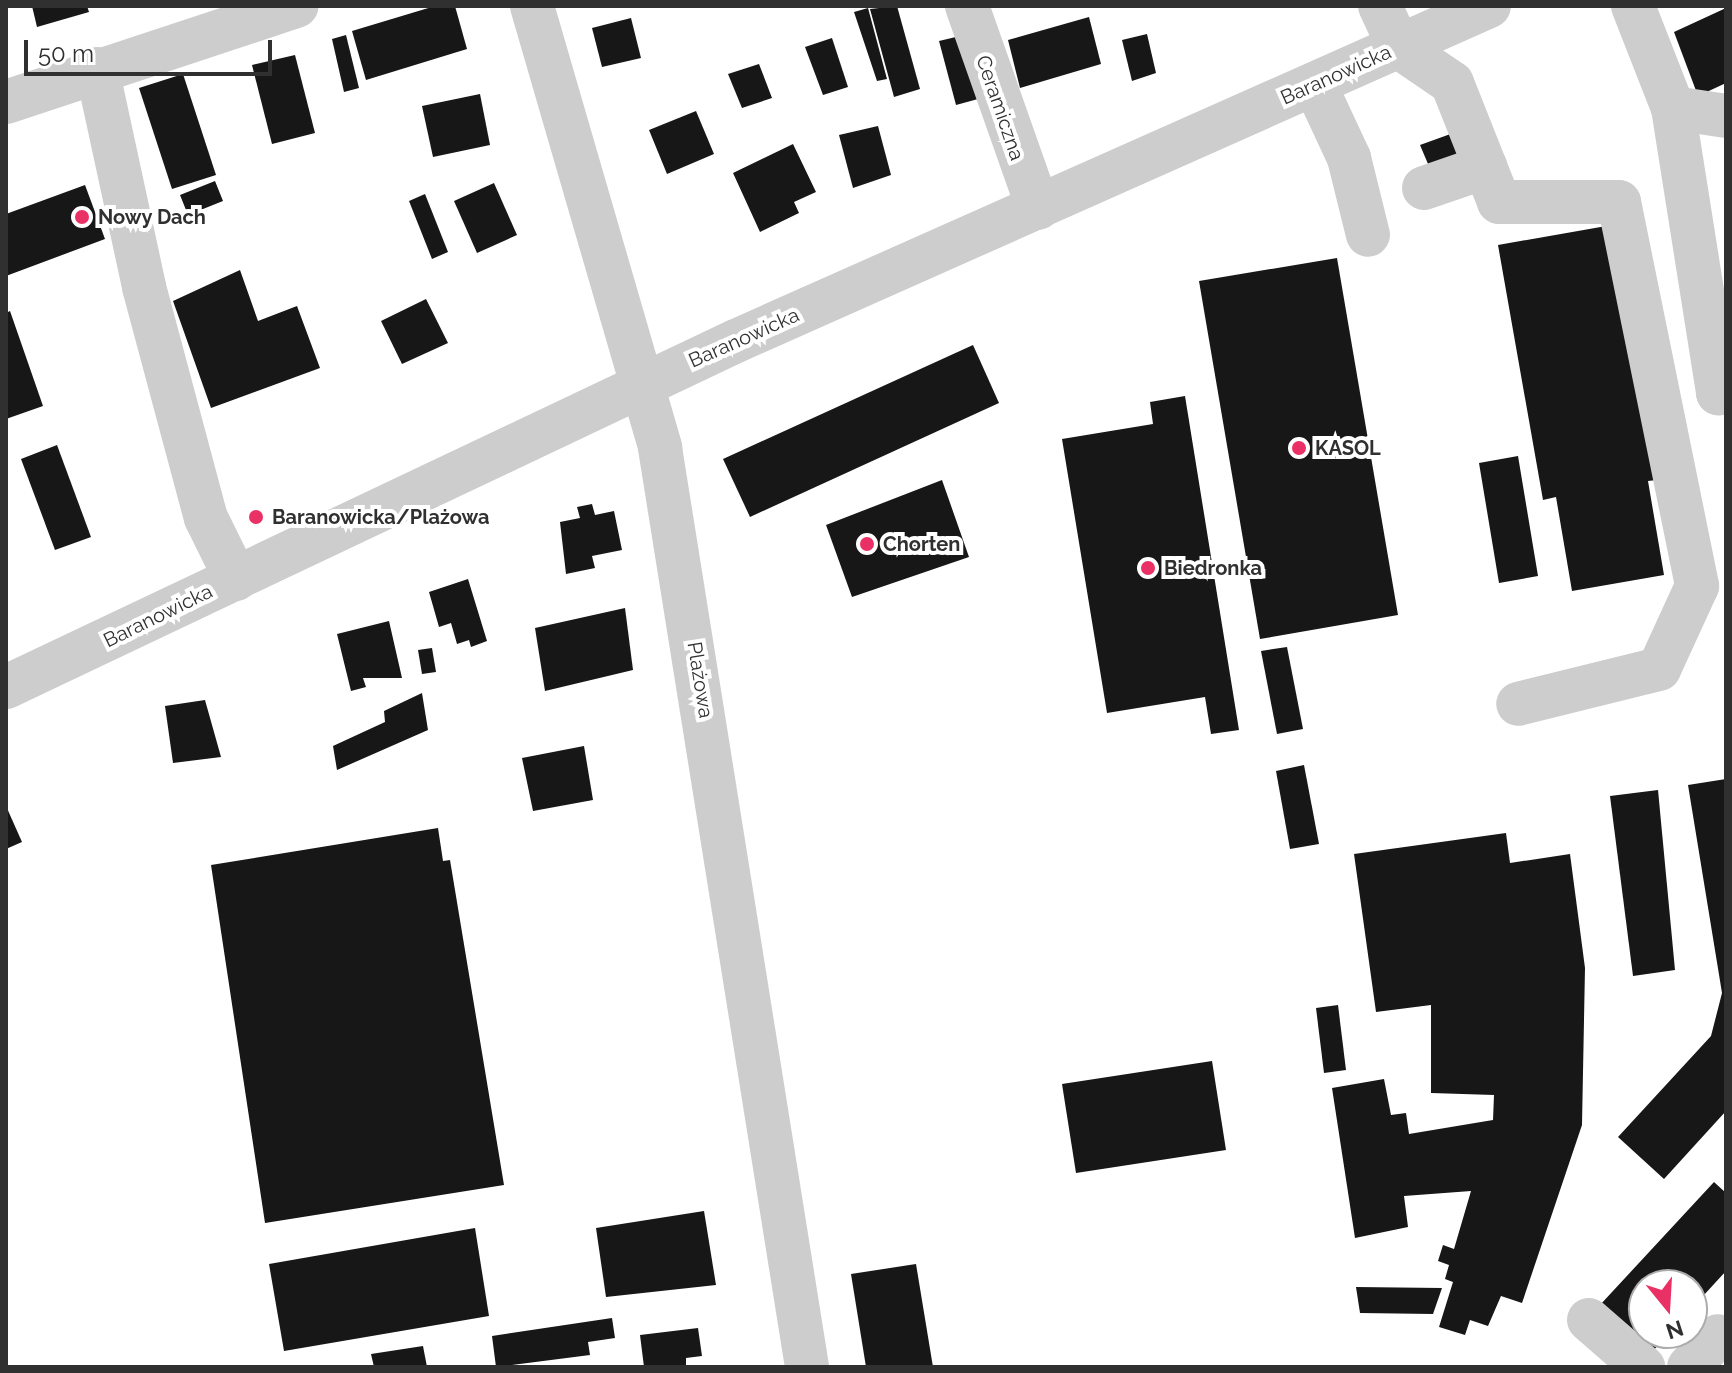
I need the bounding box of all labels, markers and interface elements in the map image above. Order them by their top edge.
scale bar [28,24,276,74]
text: 50 m [38,39,94,68]
street label: Baranowicka [1277,40,1395,110]
street label: Ceramiczna [971,52,1029,164]
place label: Nowy Dach [98,205,206,229]
marker: Nowy Dach [73,208,91,226]
street label: Baranowicka [685,303,803,373]
place label: KASOL [1315,436,1381,460]
marker: KASOL [1290,439,1308,457]
place label: Baranowicka/Plażowa [272,505,489,529]
marker: Baranowicka/Plażowa [247,508,265,526]
place label: Chorten [883,532,960,556]
marker: Chorten [858,535,876,553]
place label: Biedronka [1164,556,1262,580]
marker: Biedronka [1139,559,1157,577]
street label: Baranowicka [100,579,216,653]
street label: Plażowa [682,640,718,720]
north arrow [1628,1269,1708,1349]
text: N [1663,1315,1687,1345]

